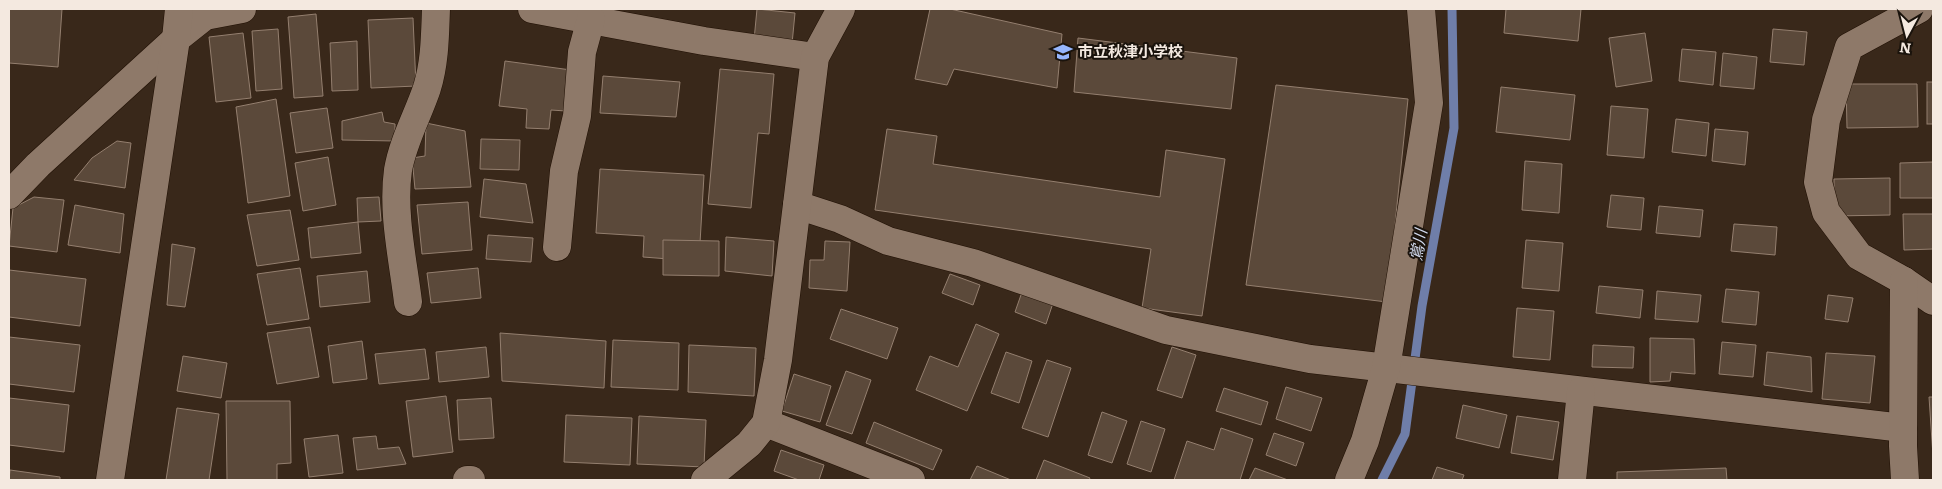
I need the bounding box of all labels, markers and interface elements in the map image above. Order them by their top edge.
north arrow [1882,10,1932,60]
text: N [1898,38,1912,60]
place label: 市立秋津小学校 [1078,39,1183,62]
school or university icon: 市立秋津小学校 [1052,41,1074,63]
water label: 鴬川 [1402,225,1432,263]

